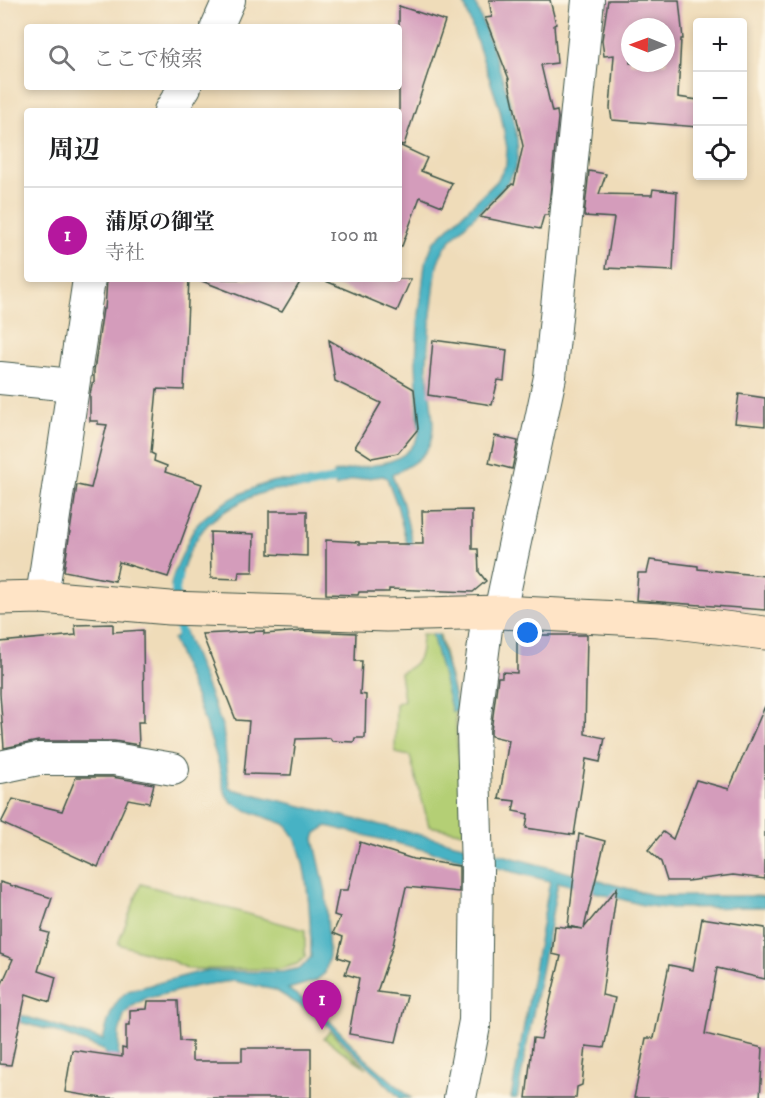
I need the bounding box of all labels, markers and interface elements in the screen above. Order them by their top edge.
north arrow [621,18,675,72]
map controls [693,18,747,180]
button: + [693,18,747,72]
search box [24,24,402,90]
icon: search [45,41,78,74]
text: ここで検索 [93,46,203,73]
button: − [693,72,747,126]
button: locate [693,126,747,180]
text: 周辺 [48,134,100,167]
text: 蒲原の御堂 [105,209,215,236]
text: 1 [64,223,71,248]
text: 100 m [330,223,378,248]
text: 寺社 [105,241,145,266]
your location [513,618,542,647]
pin: 1 [302,980,342,1030]

